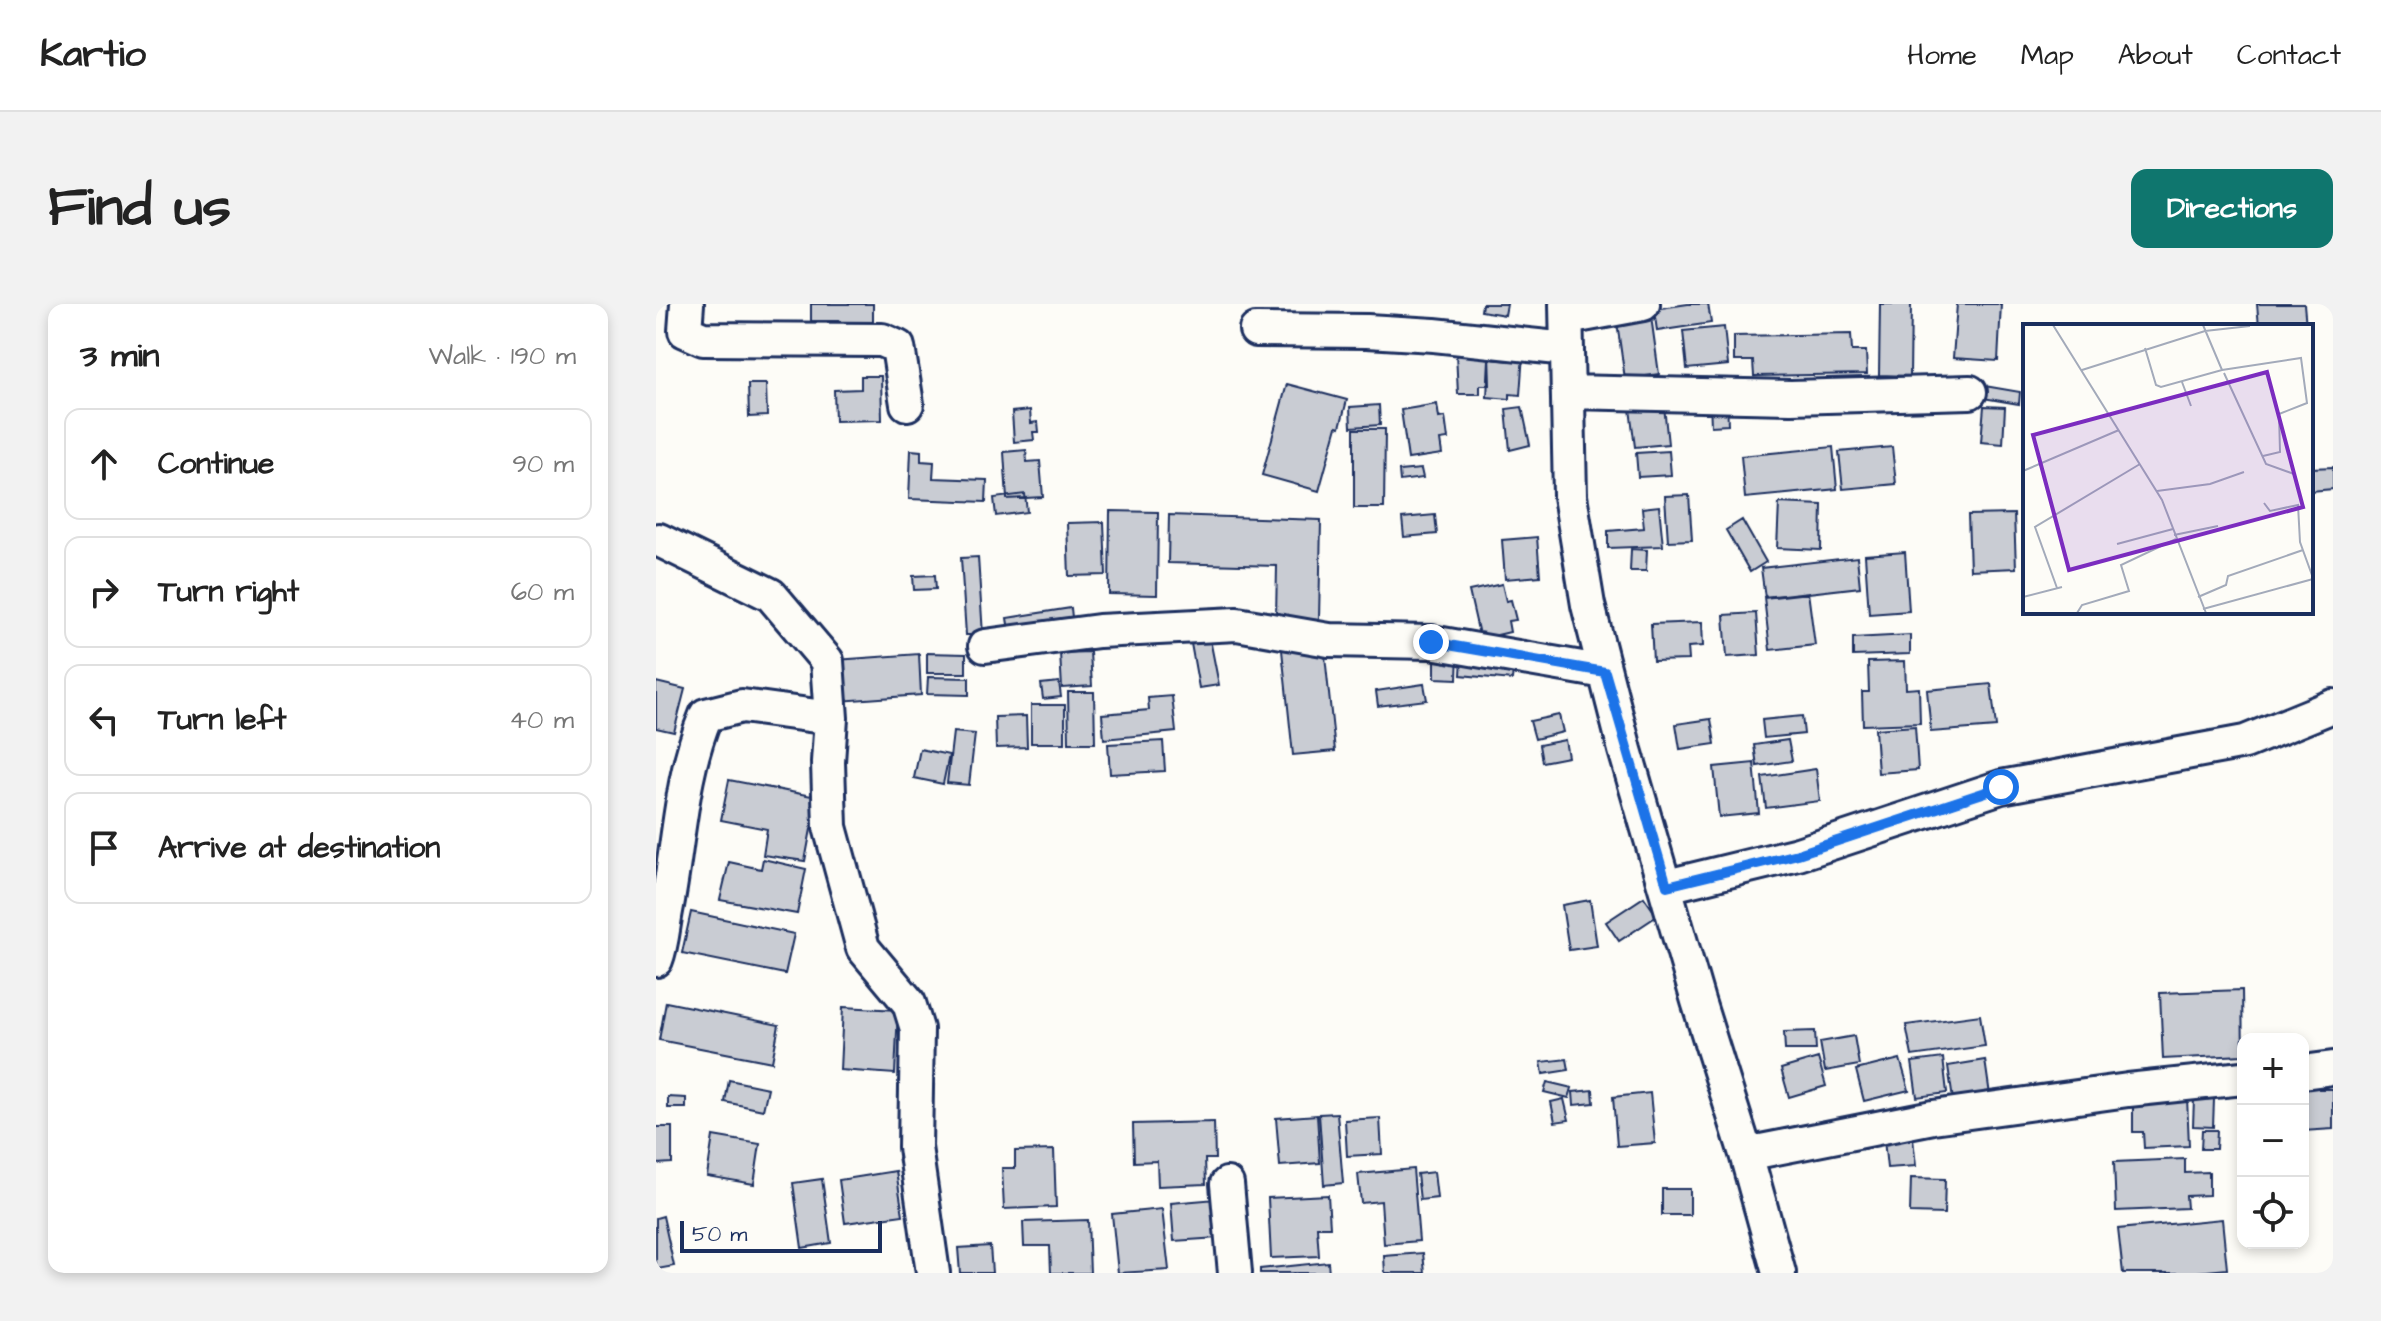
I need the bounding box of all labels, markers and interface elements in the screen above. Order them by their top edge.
text: Kartio [40,29,146,81]
text: Home [1907,36,1977,75]
text: Map [2021,36,2074,75]
text: About [2118,36,2193,75]
text: Contact [2237,36,2341,75]
text: Find us [48,169,231,247]
button: Directions [2131,169,2333,248]
inset map [2023,324,2313,614]
text: 3 min [80,332,160,380]
text: Walk · 190 m [429,338,576,374]
icon: ahead [82,442,126,486]
text: Continue [158,443,274,485]
text: 90 m [512,446,574,482]
icon: right [82,570,126,614]
text: Turn right [158,571,299,613]
text: 60 m [511,574,574,610]
route end [1413,624,1449,660]
icon: left [82,698,126,742]
text: Turn left [158,699,286,741]
text: 40 m [509,702,574,738]
route start [1983,769,2019,805]
icon: arrive [82,826,126,870]
text: Arrive at destination [158,827,440,869]
map controls [2237,1033,2309,1249]
button: + [2237,1033,2309,1105]
button: − [2237,1105,2309,1177]
button: locate [2237,1177,2309,1249]
scale bar [680,1217,882,1253]
text: 50 m [692,1219,747,1250]

